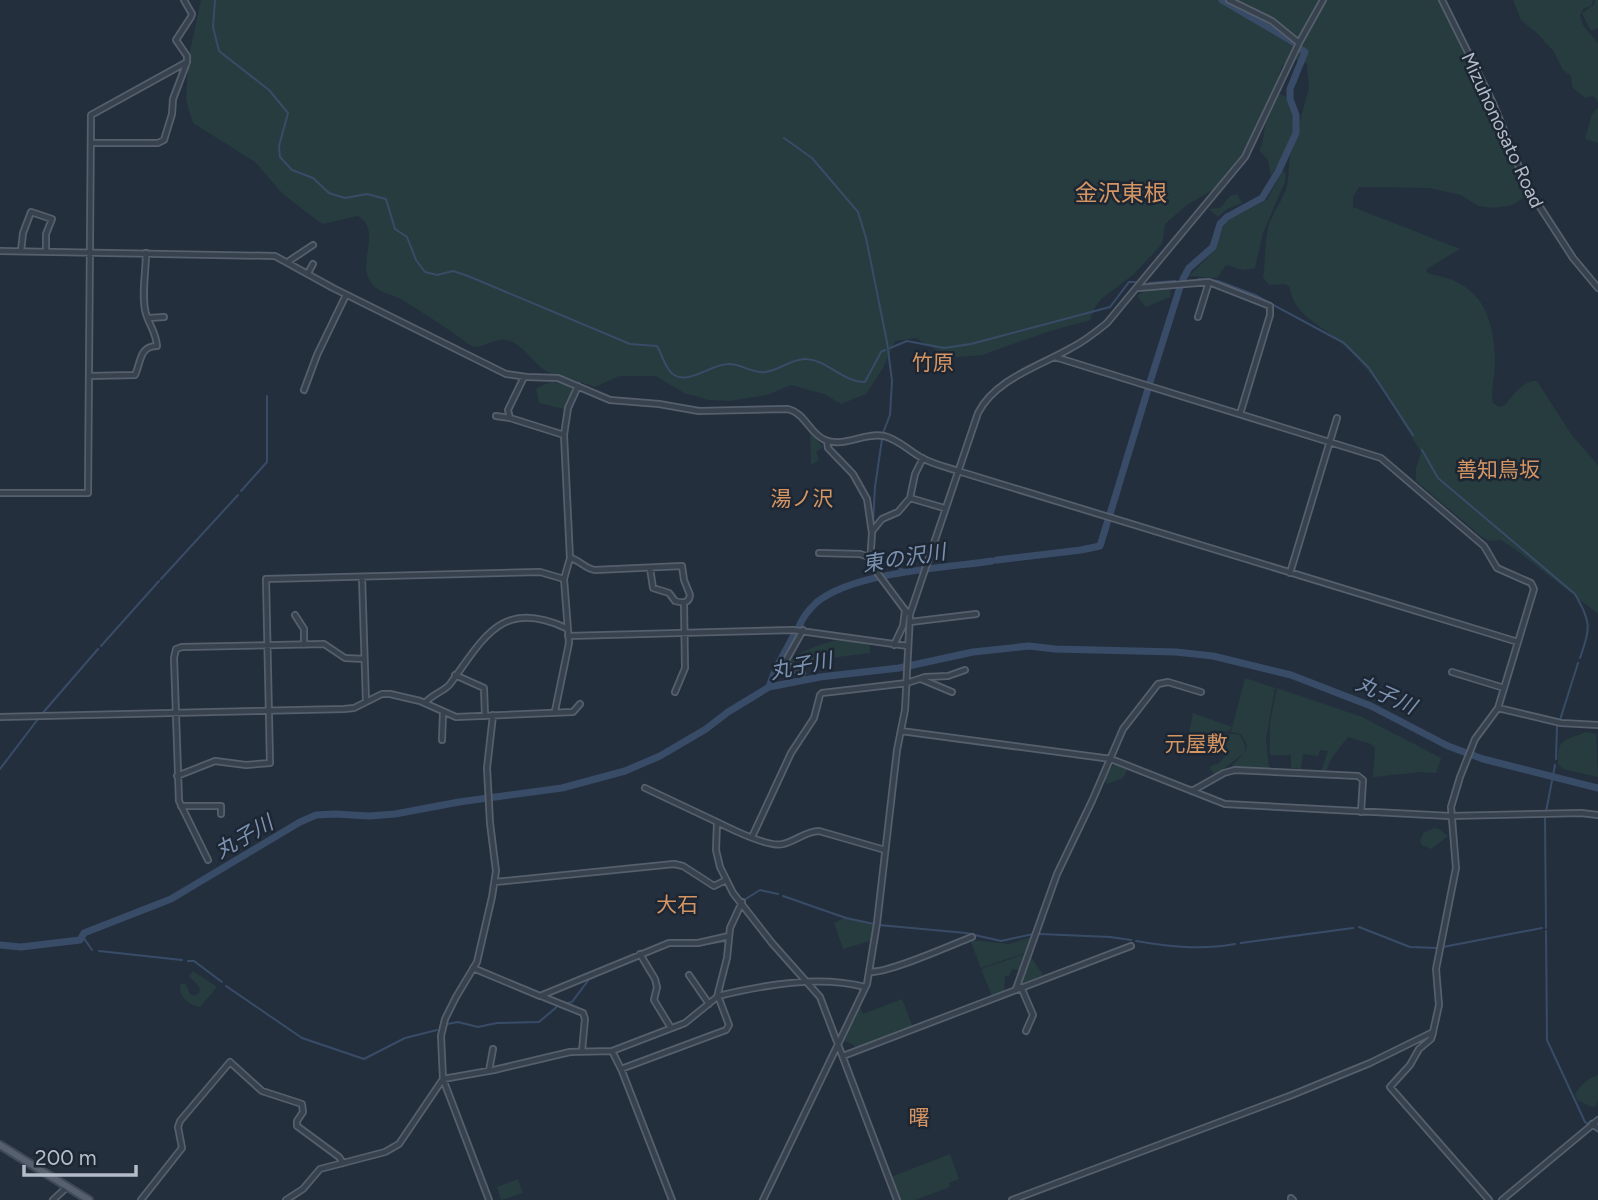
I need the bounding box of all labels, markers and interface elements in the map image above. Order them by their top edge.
street label: Mizuhonosato Road [1456,49,1549,212]
district label: 金沢東根 [1075,179,1167,207]
district label: 竹原 [912,350,954,375]
district label: 善知鳥坂 [1456,457,1540,482]
district label: 湯ノ沢 [771,486,834,511]
water label: 東の沢川 [860,538,949,576]
water label: 丸子川 [768,647,836,684]
water label: 丸子川 [1352,670,1422,720]
district label: 元屋敷 [1165,731,1228,756]
water label: 丸子川 [210,809,279,863]
district label: 大石 [656,892,698,917]
district label: 曙 [909,1105,930,1130]
scale bar [24,1134,136,1178]
text: 200 m [35,1145,97,1170]

